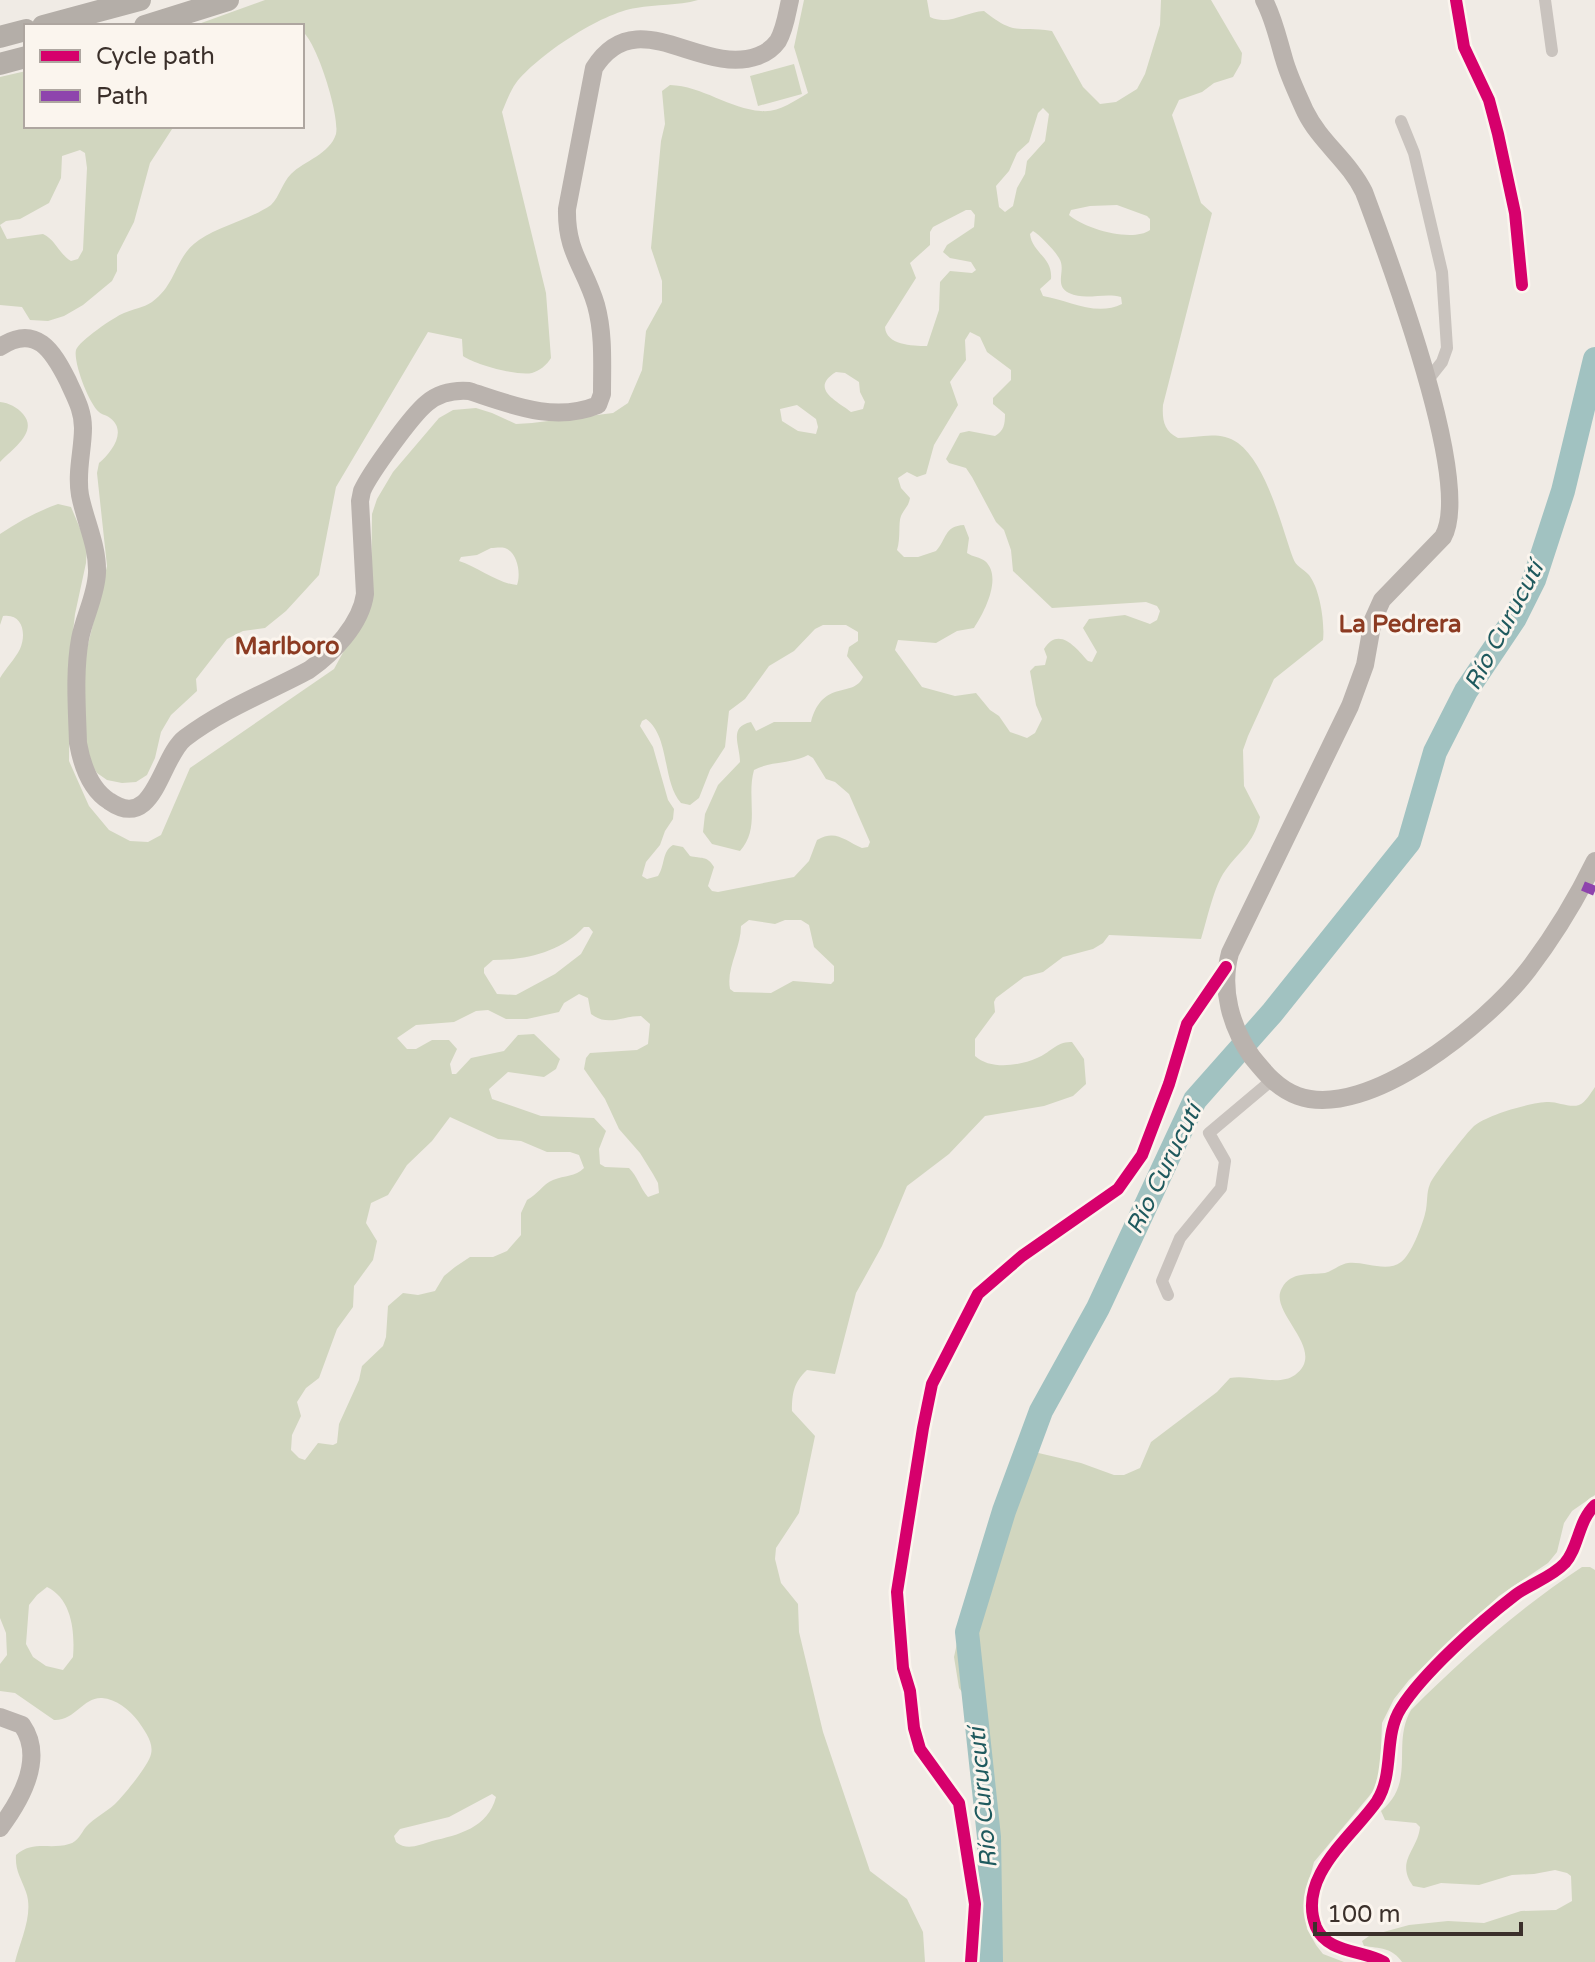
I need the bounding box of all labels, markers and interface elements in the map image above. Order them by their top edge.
legend [24,24,304,128]
text: Cycle path [96,42,215,71]
text: Path [96,82,149,111]
water label: Río Curucutí [1458,553,1552,695]
district label: La Pedrera [1338,610,1462,639]
district label: Marlboro [235,632,340,661]
water label: Río Curucutí [1120,1096,1210,1239]
water label: Río Curucutí [962,1722,1004,1870]
scale bar [1315,1886,1521,1936]
text: 100 m [1327,1900,1401,1929]

